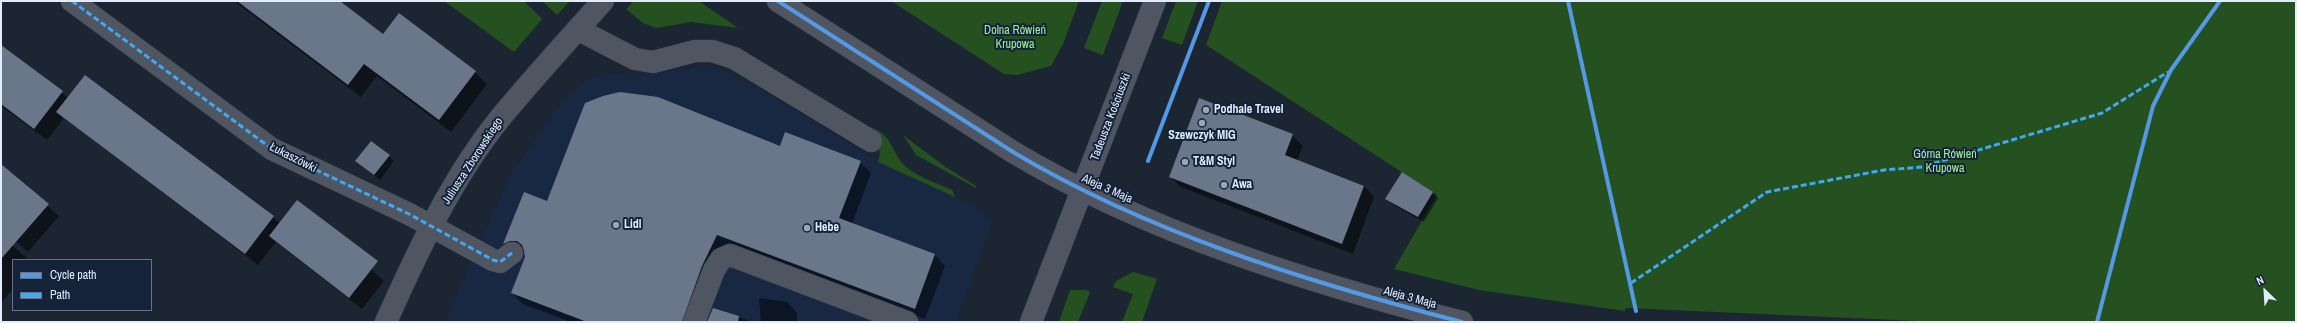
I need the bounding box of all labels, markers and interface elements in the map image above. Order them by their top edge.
park label: Dolna Rówień Krupowa [984,24,1046,52]
street label: Tadeusza Kościuszki [1088,71,1134,163]
place label: Podhale Travel [1214,103,1283,117]
marker: Podhale Travel [1201,105,1211,115]
street label: Juliusza Zborowskiego [440,115,506,207]
marker: Szewczyk MIG [1197,118,1207,128]
place label: Szewczyk MIG [1168,129,1236,143]
street label: Łukaszówki [267,140,319,176]
park label: Górna Rówień Krupowa [1913,148,1977,176]
place label: T&M Styl [1193,155,1235,169]
marker: T&M Styl [1180,157,1190,167]
street label: Aleja 3 Maja [1079,171,1135,207]
place label: Awa [1232,178,1252,192]
marker: Awa [1219,180,1229,190]
place label: Lidl [624,218,641,232]
marker: Lidl [611,220,621,230]
place label: Hebe [815,221,839,235]
marker: Hebe [802,223,812,233]
legend [12,259,152,311]
text: Cycle path [50,267,97,283]
north arrow [2245,271,2285,311]
text: N [2254,272,2266,288]
street label: Aleja 3 Maja [1382,284,1438,312]
text: Path [50,287,70,303]

